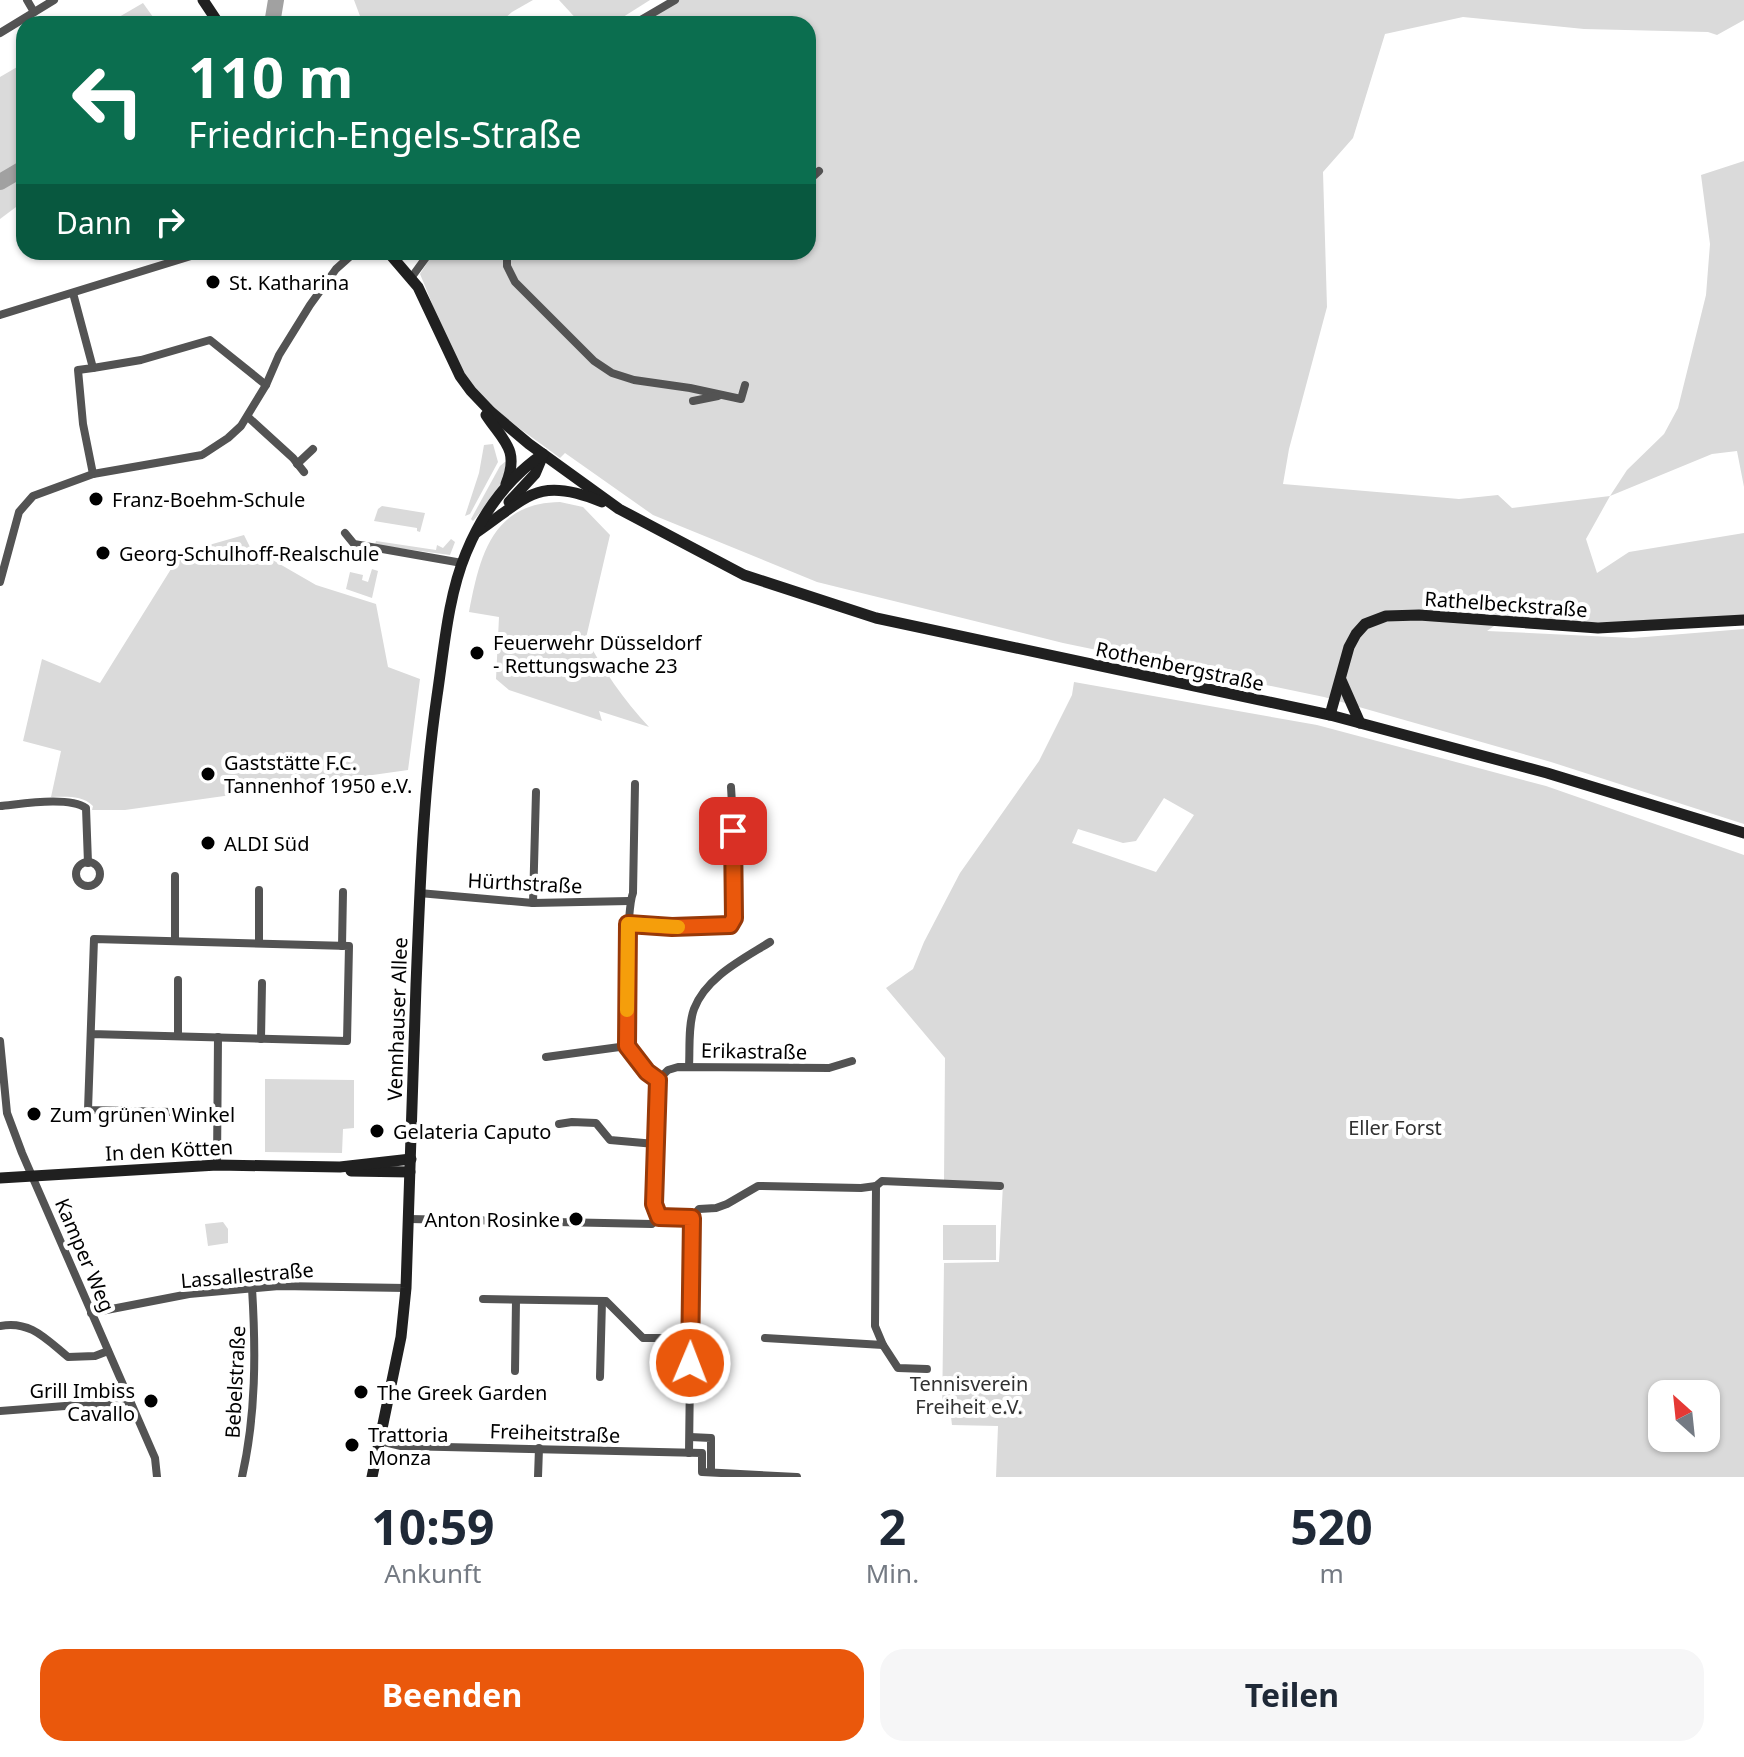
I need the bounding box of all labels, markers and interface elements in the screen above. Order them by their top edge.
text: 110 m [188,38,353,114]
icon: left [56,48,160,152]
text: Friedrich-Engels-Straße [188,110,582,159]
icon: right [148,200,192,244]
text: Dann [56,202,132,243]
place label: St. Katharina [229,269,349,296]
marker: St. Katharina [204,273,222,291]
place label: Franz-Boehm-Schule [112,486,305,513]
marker: Franz-Boehm-Schule [87,490,105,508]
place label: Georg-Schulhoff-Realschule [119,540,379,567]
marker: Georg-Schulhoff-Realschule [94,544,112,562]
street label: Rathelbeckstraße [1424,585,1588,623]
place label: Feuerwehr Düsseldorf - Rettungswache 23 [493,629,703,679]
street label: Rothenbergstraße [1093,635,1267,697]
marker: Feuerwehr Düsseldorf - Rettungswache 23 [468,644,486,662]
place label: Gaststätte F.C. Tannenhof 1950 e.V. [224,749,412,799]
marker: Gaststätte F.C. Tannenhof 1950 e.V. [199,765,217,783]
pin [699,797,767,865]
icon: arrive [711,809,755,853]
place label: ALDI Süd [224,830,309,857]
marker: ALDI Süd [199,834,217,852]
street label: Hürthstraße [467,867,583,899]
street label: Vennhauser Allee [381,937,413,1101]
street label: Erikastraße [701,1037,807,1065]
place label: Zum grünen Winkel [50,1101,235,1128]
marker: Zum grünen Winkel [25,1105,43,1123]
park label: Eller Forst [1348,1114,1442,1141]
place label: Gelateria Caputo [393,1118,551,1145]
marker: Gelateria Caputo [368,1122,386,1140]
street label: In den Kötten [104,1133,234,1167]
street label: Kamper Weg [49,1194,121,1316]
place label: Anton Rosinke [424,1206,560,1233]
marker: Anton Rosinke [567,1210,585,1228]
street label: Lassallestraße [179,1256,315,1294]
position arrow [648,1321,732,1405]
street label: Bebelstraße [219,1325,251,1439]
park label: Tennisverein Freiheit e.V. [910,1370,1028,1420]
place label: Grill Imbiss Cavallo [29,1377,135,1427]
place label: The Greek Garden [377,1379,547,1406]
north arrow [1648,1380,1720,1452]
map controls [1648,1380,1720,1452]
marker: The Greek Garden [352,1383,370,1401]
marker: Grill Imbiss Cavallo [142,1392,160,1410]
street label: Freiheitstraße [489,1417,621,1449]
place label: Trattoria Monza [368,1421,448,1471]
marker: Trattoria Monza [343,1436,361,1454]
text: 10:59 [371,1494,495,1559]
text: 2 [879,1494,906,1559]
text: 520 [1290,1494,1373,1559]
text: Ankunft [384,1555,481,1591]
text: Min. [866,1555,919,1591]
text: m [1319,1555,1344,1591]
button: Beenden [40,1649,864,1741]
button: Teilen [880,1649,1704,1741]

